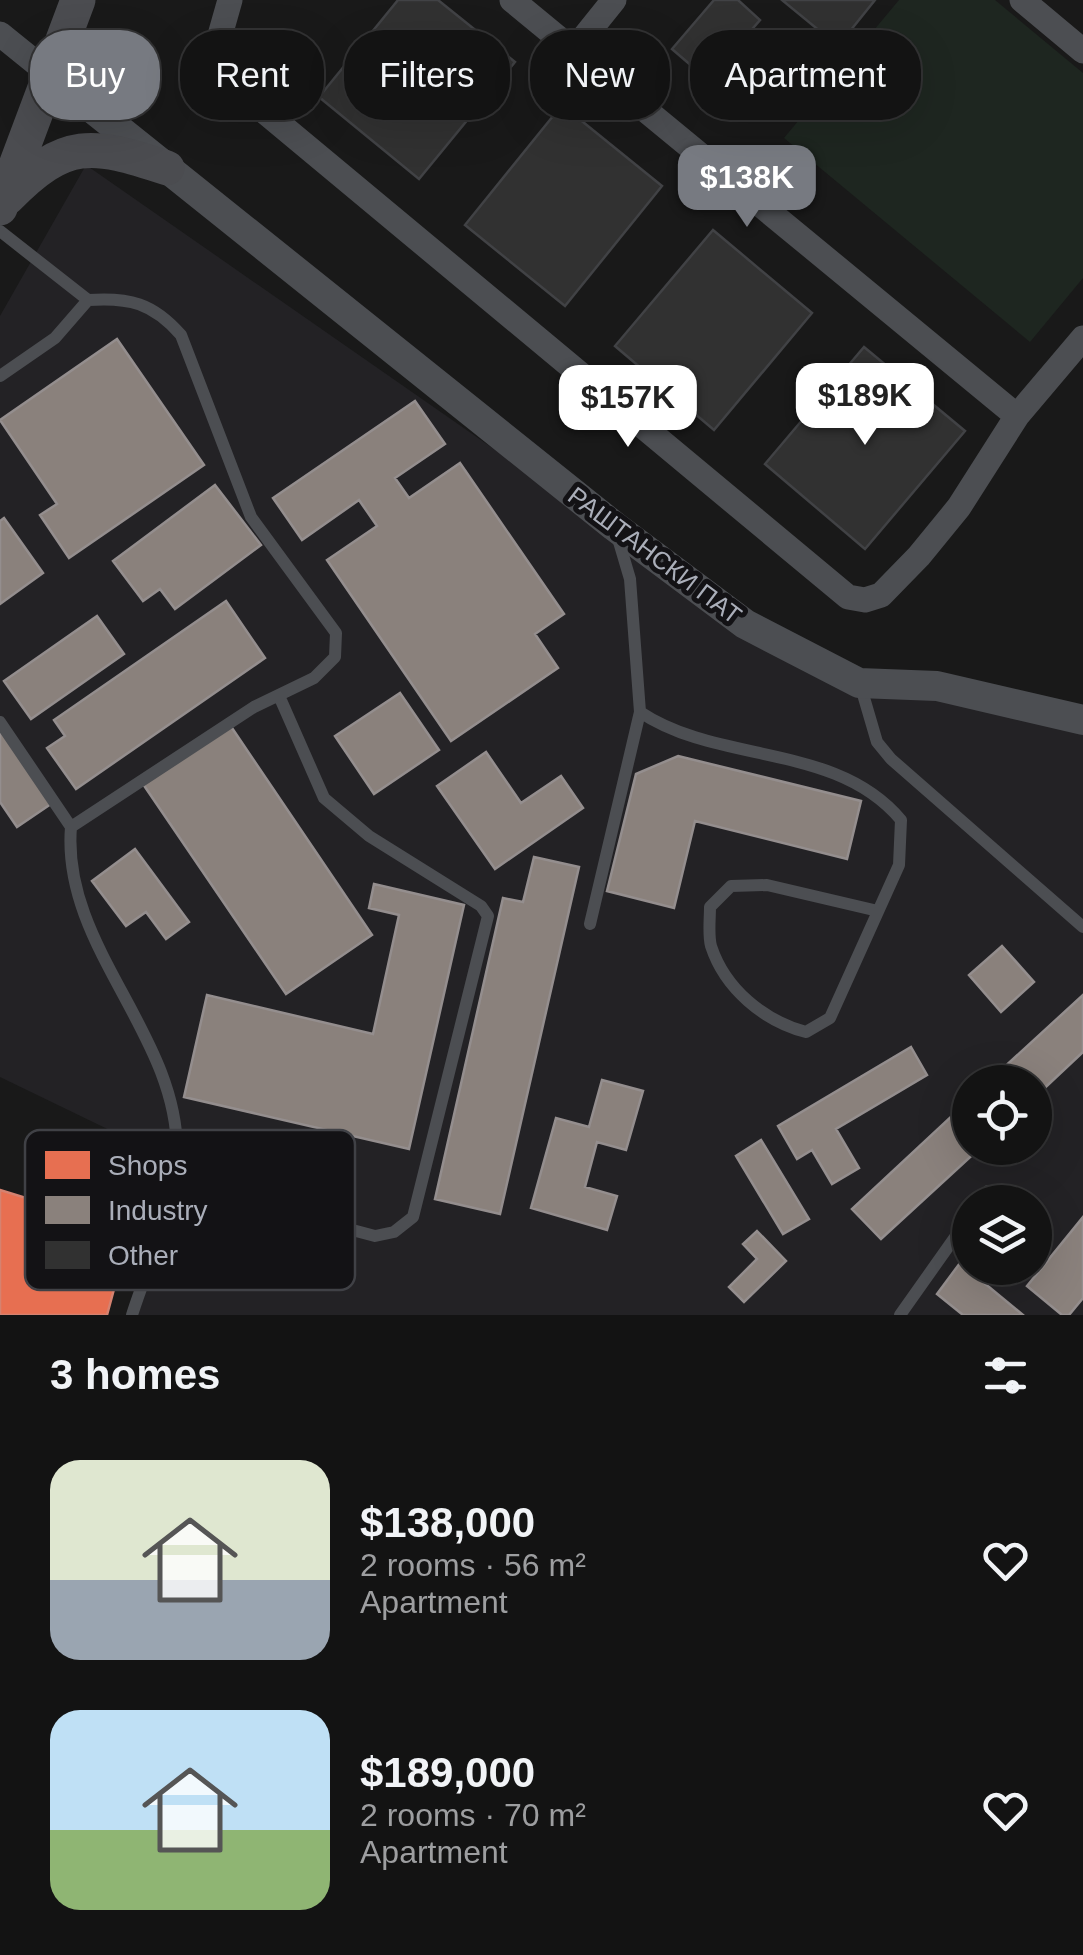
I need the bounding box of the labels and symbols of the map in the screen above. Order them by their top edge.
pin: $138K [677,145,817,230]
pin: $189K [795,363,935,448]
pin: $157K [558,365,698,450]
street label: РАШТАНСКИ ПАТ [563,481,747,629]
legend [25,1130,355,1290]
text: Shops [108,1150,187,1181]
text: Industry [108,1195,208,1226]
text: Other [108,1240,178,1271]

